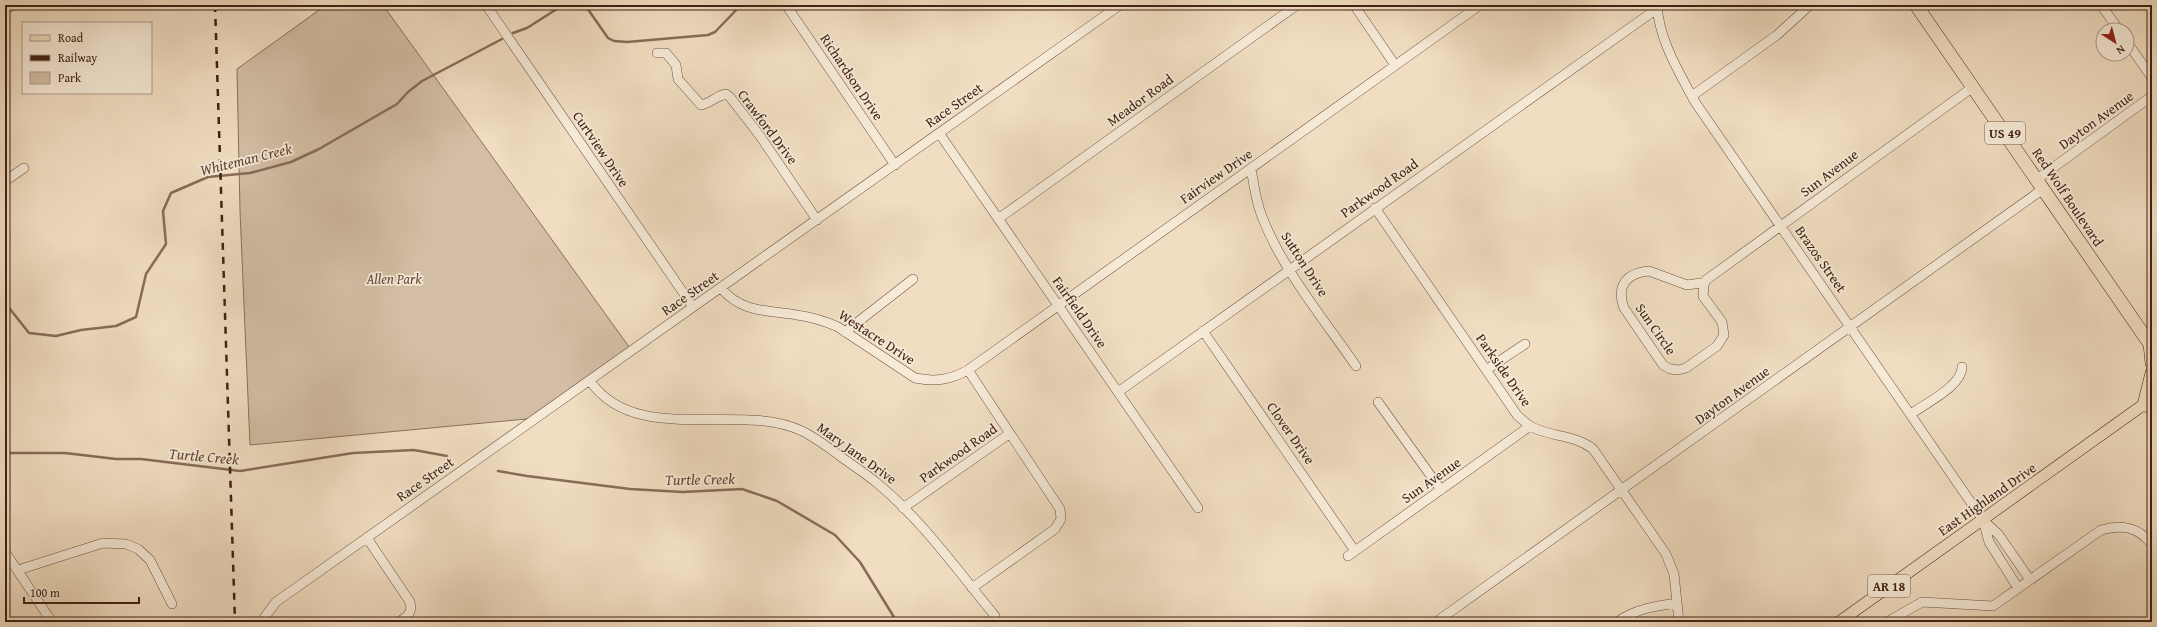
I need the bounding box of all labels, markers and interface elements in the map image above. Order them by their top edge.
legend [22,22,152,94]
north arrow [2095,22,2135,62]
text: Road [58,29,84,46]
street label: Richardson Drive [816,30,889,125]
text: N [2113,41,2129,59]
text: Railway [58,49,97,66]
text: Park [58,69,82,86]
street label: Meador Road [1103,69,1178,131]
street label: Race Street [921,78,987,132]
street label: Crawford Drive [733,86,803,169]
street label: Dayton Avenue [2054,86,2138,154]
street label: Curtview Drive [568,107,634,191]
road number: US 49 [1985,122,2025,144]
water label: Whiteman Creek [198,137,294,181]
street label: Fairview Drive [1176,143,1257,208]
street label: Sun Avenue [1796,144,1863,202]
street label: Red Wolf Boulevard [2028,144,2109,251]
street label: Parkwood Road [1336,153,1422,222]
street label: Brazos Street [1791,222,1851,297]
street label: Sutton Drive [1277,228,1334,301]
street label: Race Street [657,266,723,320]
park label: Allen Park [365,269,422,289]
street label: Fairfield Drive [1048,272,1112,352]
street label: Sun Circle [1631,299,1681,359]
street label: Westacre Drive [835,305,920,370]
street label: Parkside Drive [1471,329,1537,411]
street label: Dayton Avenue [1690,361,1774,429]
street label: Clover Drive [1262,398,1320,469]
street label: Mary Jane Drive [813,417,901,489]
street label: Parkwood Road [915,418,1001,487]
water label: Turtle Creek [168,442,240,470]
street label: Race Street [392,452,458,506]
street label: Sun Avenue [1397,452,1465,508]
street label: East Highland Drive [1934,457,2040,540]
water label: Turtle Creek [665,468,735,490]
road number: AR 18 [1868,575,1910,597]
scale bar [24,579,139,605]
text: 100 m [30,584,60,601]

